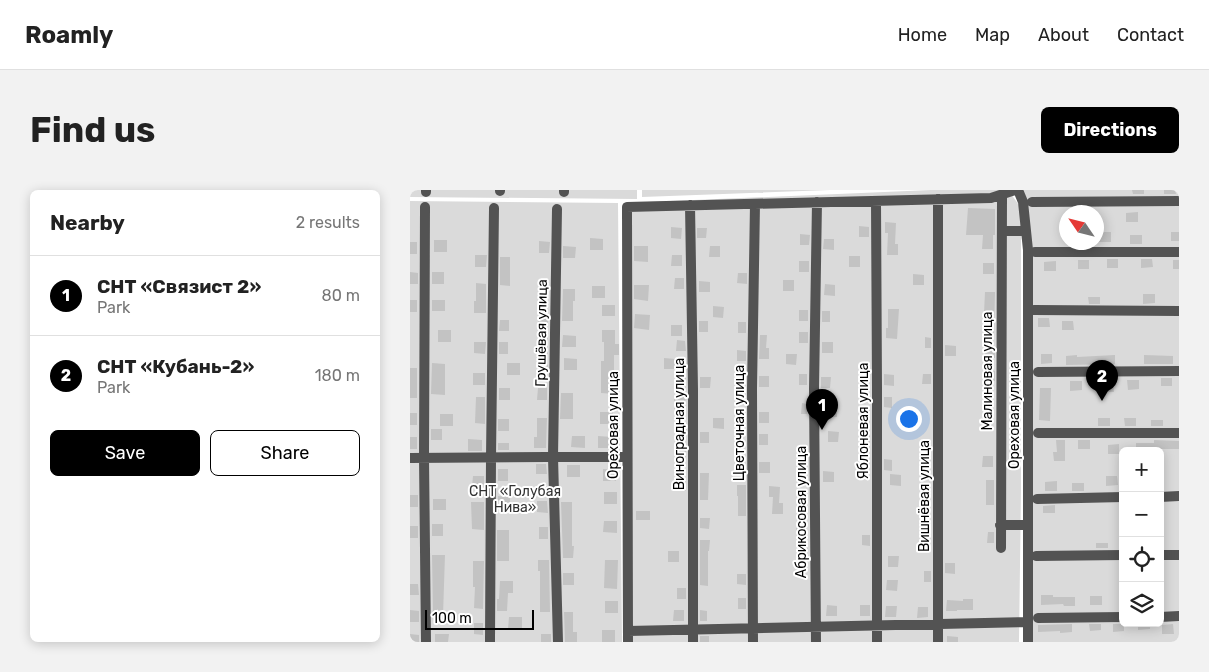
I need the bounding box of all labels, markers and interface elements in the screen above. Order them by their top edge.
text: Roamly [25,21,113,49]
text: Home [898,24,947,46]
text: Map [975,24,1010,46]
text: About [1038,24,1089,46]
text: Contact [1117,24,1184,46]
button: Directions [1041,107,1179,153]
text: Find us [30,109,155,151]
north arrow [1059,205,1104,250]
text: Nearby [50,210,125,235]
text: 2 results [296,213,360,232]
text: СНТ «Связист 2» [97,275,261,298]
street label: Грушёвая улица [532,279,551,387]
text: 1 [62,286,70,305]
text: 80 m [322,286,360,305]
text: Park [97,298,130,317]
street label: Малиновая улица [979,312,996,430]
text: СНТ «Кубань-2» [97,355,254,378]
street label: Виноградная улица [671,358,688,490]
pin: 2 [1086,360,1118,401]
street label: Ореховая улица [1006,361,1023,469]
street label: Яблоневая улица [855,363,872,479]
street label: Цветочная улица [731,365,748,481]
text: 2 [61,366,71,385]
text: 180 m [315,366,360,385]
street label: Ореховая улица [605,371,622,479]
text: Park [97,378,130,397]
pin: 1 [806,389,838,430]
your location [896,406,922,432]
button: Save [50,430,200,476]
button: Share [210,430,360,476]
street label: Вишнёвая улица [916,440,933,552]
street label: Абрикосовая улица [793,446,810,578]
map controls [1119,447,1164,627]
button: + [1119,447,1164,492]
park label: СНТ «Голубая Нива» [469,483,561,516]
button: − [1119,492,1164,537]
button: locate [1119,537,1164,582]
button: layers [1119,582,1164,627]
scale bar [425,607,534,630]
text: 100 m [432,610,472,627]

